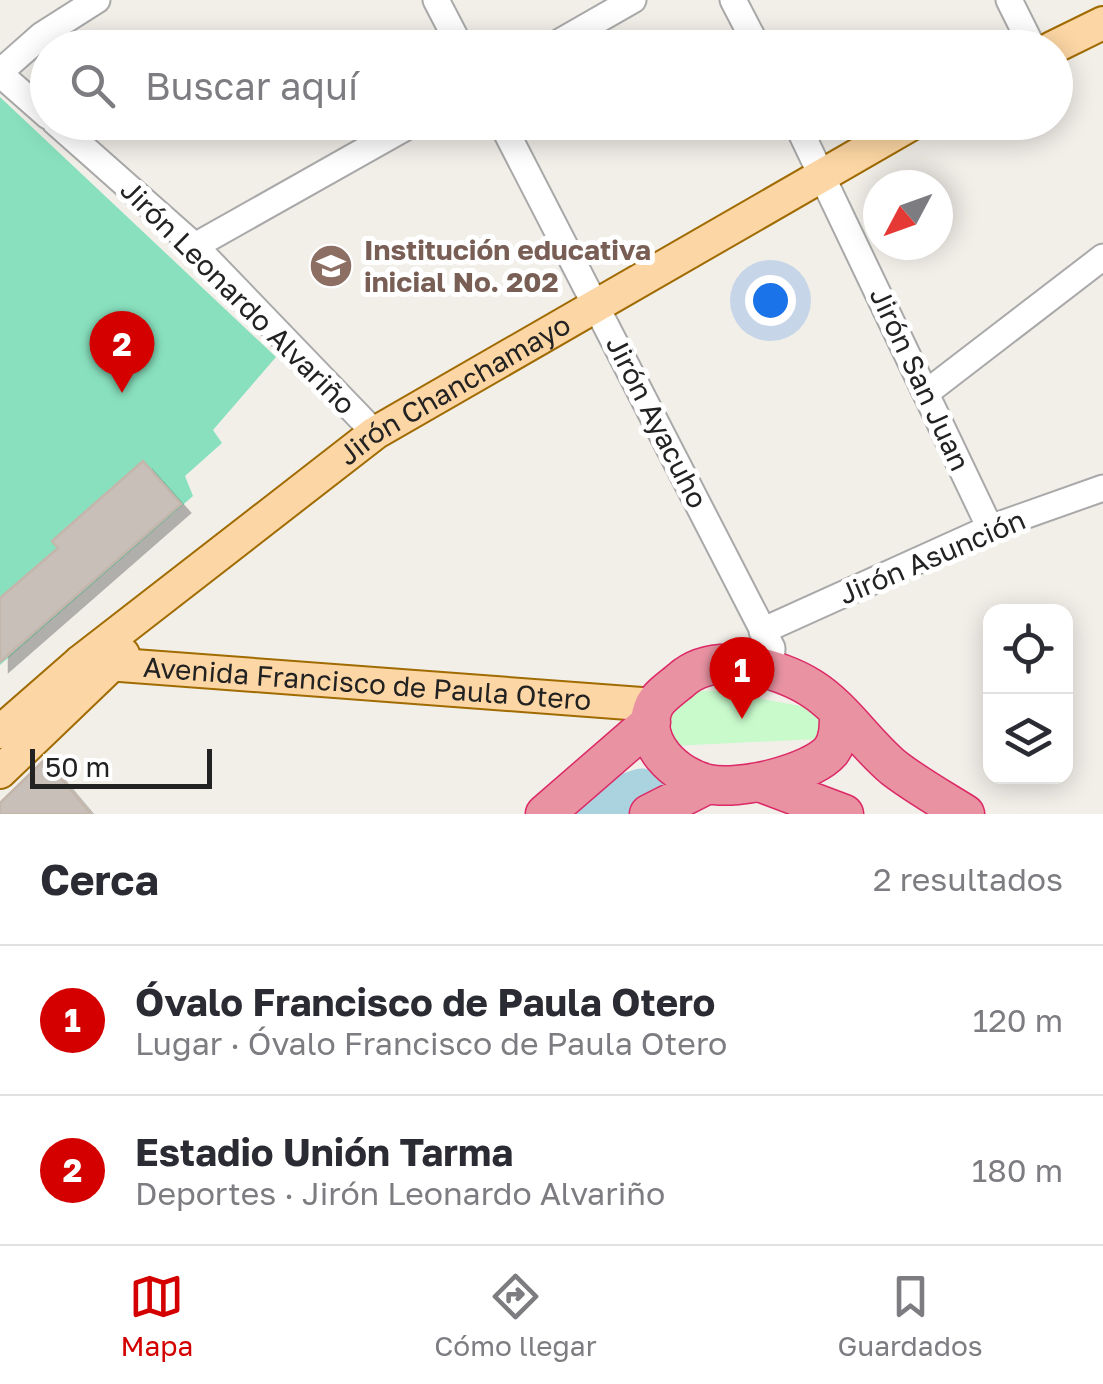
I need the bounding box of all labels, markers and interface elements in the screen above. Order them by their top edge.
search box [30,30,1073,140]
icon: search [65,58,120,113]
text: Buscar aquí [145,63,358,108]
north arrow [863,170,953,260]
street label: Jirón Leonardo Alvariño [114,173,362,421]
place label: Institución educativa inicial No. 202 [364,233,651,298]
school or university icon: Institución educativa inicial No. 202 [308,243,354,289]
your location [745,275,796,326]
street label: Jirón San Juan [864,282,977,476]
street label: Jirón Chanchamayo [331,307,576,471]
pin: 2 [90,310,154,393]
street label: Jirón Ayacuho [600,330,715,513]
street label: Jirón Asunción [834,502,1030,611]
map controls [983,604,1073,784]
button: locate [983,604,1073,694]
pin: 1 [710,636,774,719]
street label: Avenida Francisco de Paula Otero [142,650,592,716]
button: layers [983,694,1073,784]
scale bar [30,744,212,788]
text: 50 m [45,750,110,783]
text: Cerca [40,854,159,904]
text: 2 resultados [873,860,1063,898]
text: Óvalo Francisco de Paula Otero [135,979,715,1024]
text: 1 [64,1001,81,1039]
text: 120 m [973,1001,1063,1039]
text: Lugar · Óvalo Francisco de Paula Otero [135,1024,727,1062]
text: Estadio Unión Tarma [135,1129,513,1174]
text: 2 [63,1151,82,1189]
text: 180 m [972,1151,1063,1189]
text: Deportes · Jirón Leonardo Alvariño [135,1174,665,1212]
tab: Mapa [120,1269,193,1362]
tab: Cómo llegar [434,1269,597,1362]
tab: Guardados [837,1269,983,1362]

